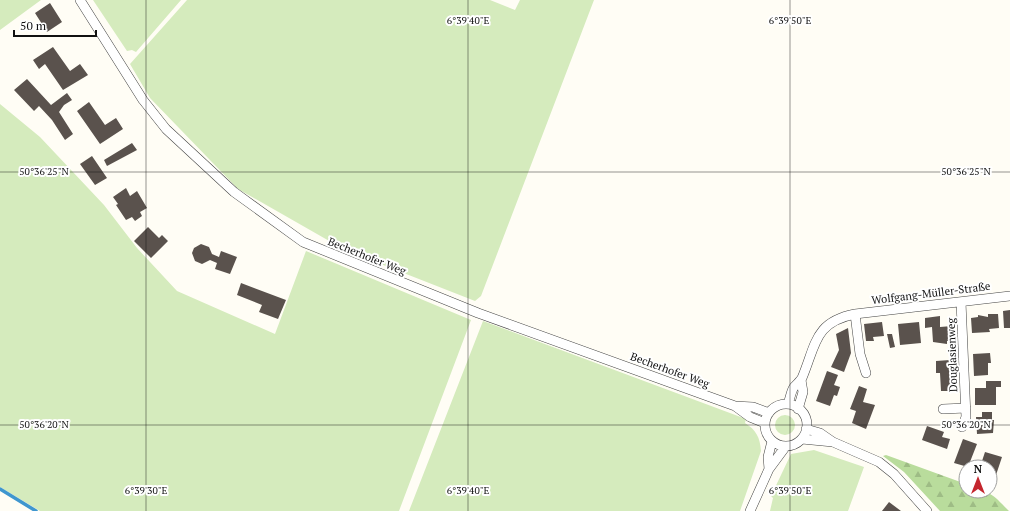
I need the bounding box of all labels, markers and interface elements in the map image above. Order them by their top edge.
scale bar [14,12,96,38]
text: 6°39'40"E [447,14,490,27]
text: 6°39'50"E [769,14,812,27]
text: 50 m [20,18,47,33]
text: 50°36'25"N [19,165,69,178]
text: 50°36'25"N [941,165,991,178]
street label: Becherhofer Weg [326,234,408,278]
street label: Wolfgang-Müller-Straße [871,279,992,307]
street label: Douglasienweg [944,317,960,392]
street label: Becherhofer Weg [629,349,712,391]
text: 50°36'20"N [19,418,69,431]
text: 50°36'20"N [941,418,991,431]
north arrow [958,459,998,499]
text: N [974,462,983,476]
text: 6°39'30"E [125,484,168,497]
text: 6°39'40"E [447,484,490,497]
text: 6°39'50"E [769,484,812,497]

